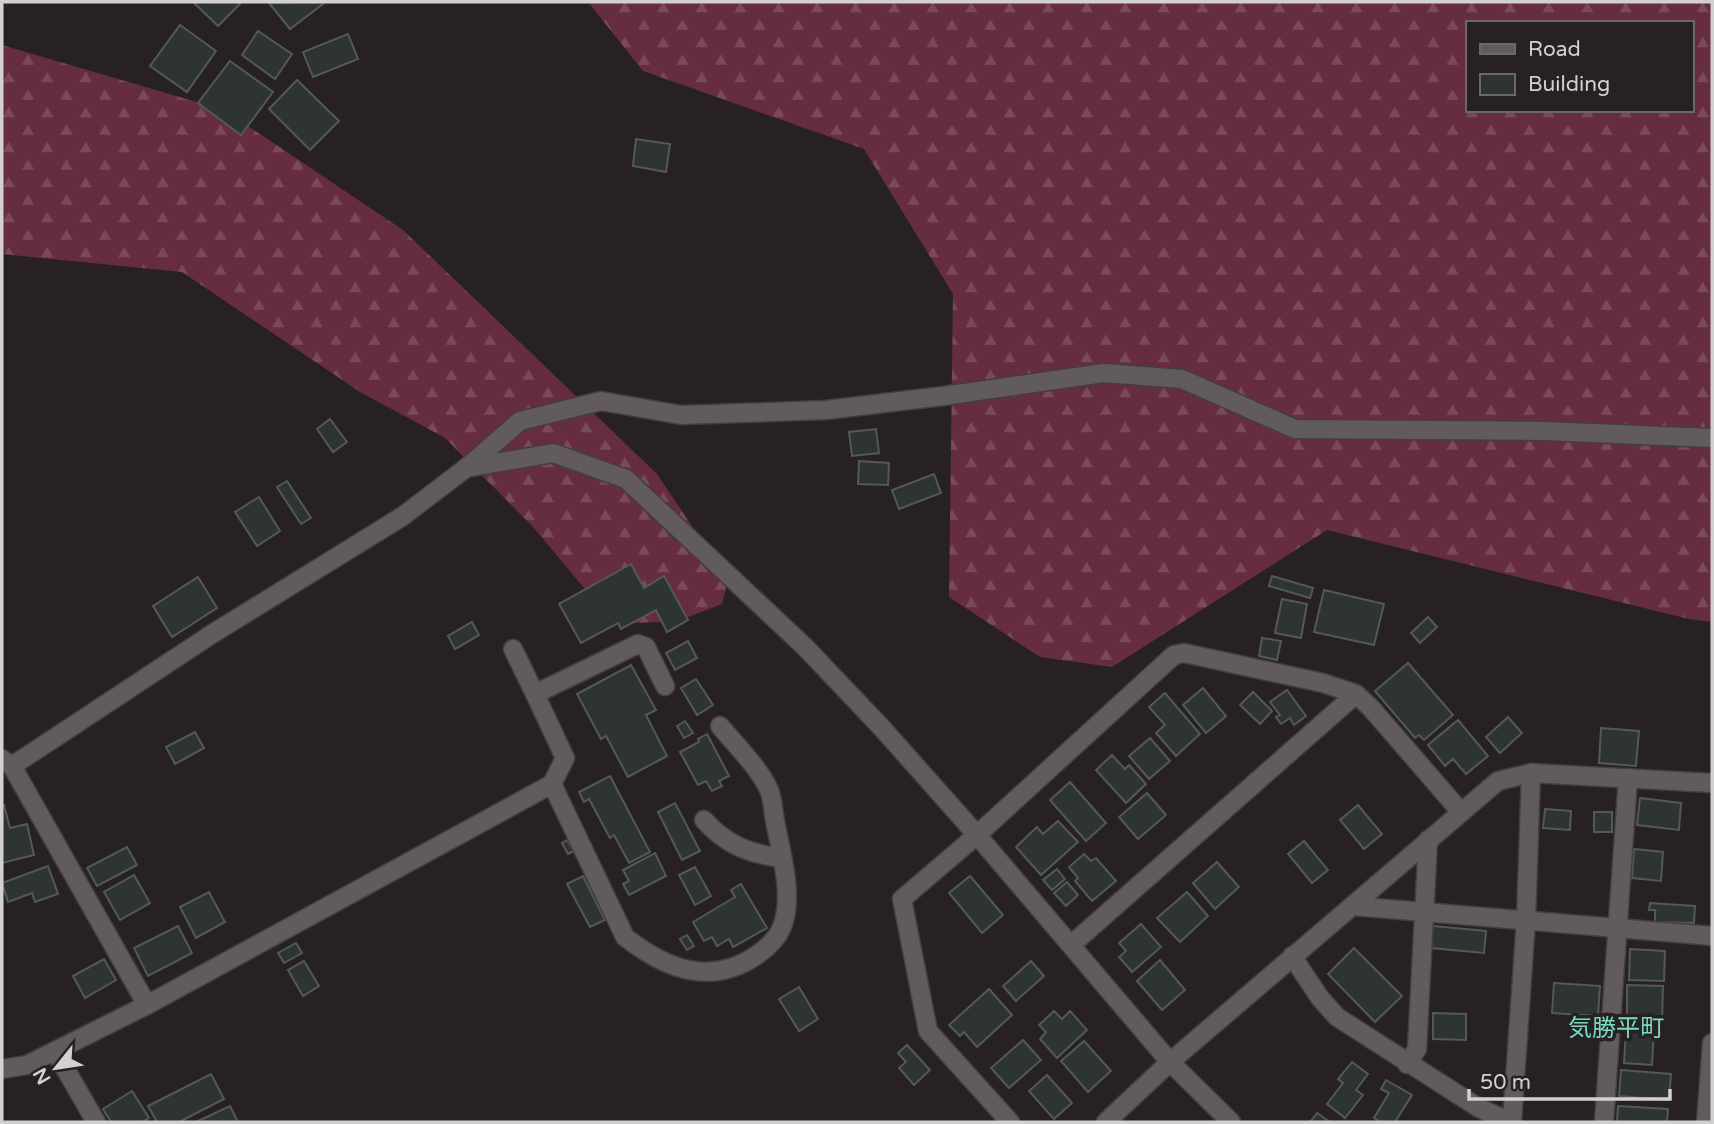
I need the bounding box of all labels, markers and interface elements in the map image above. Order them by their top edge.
legend [1466,21,1693,112]
text: Road [1528,37,1581,62]
text: Building [1528,72,1610,97]
district label: 気勝平町 [1568,1014,1664,1043]
north arrow [21,1033,91,1103]
scale bar [1469,1058,1670,1102]
text: N [29,1064,55,1088]
text: 50 m [1480,1070,1531,1095]

